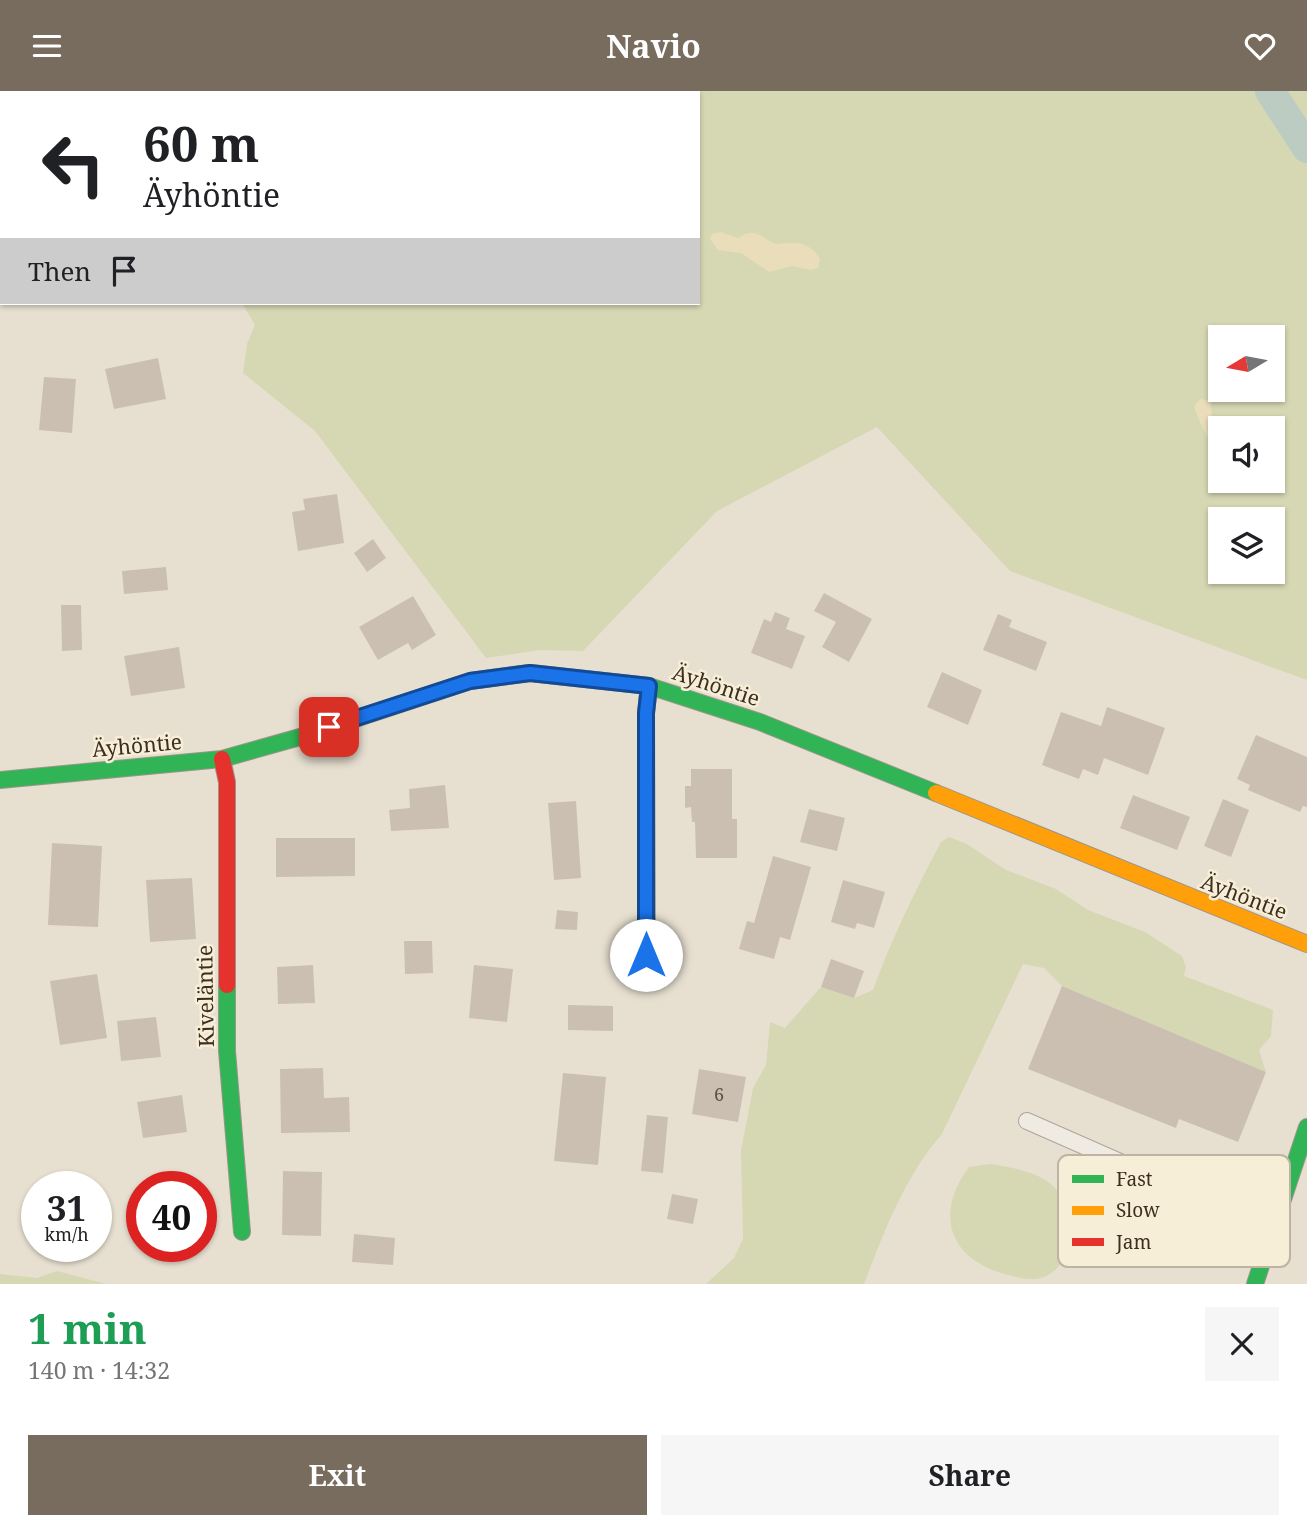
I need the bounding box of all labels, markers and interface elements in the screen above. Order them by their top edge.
text: Navio [606,24,701,67]
icon: menu [28,27,66,65]
icon: heart [1241,27,1279,65]
text: 60 m [143,110,259,176]
icon: left [28,119,119,210]
text: Äyhöntie [143,173,280,216]
icon: arrive [105,252,143,290]
text: Then [28,253,91,289]
north arrow [1208,325,1284,403]
map controls [1208,325,1285,584]
button: sound [1208,416,1285,493]
button: layers [1208,507,1285,584]
street label: Äyhöntie [669,658,763,712]
pin [299,697,359,757]
icon: arrive [310,708,348,746]
street label: Äyhöntie [91,727,183,763]
street label: Äyhöntie [1197,867,1291,925]
position arrow [609,918,683,992]
street label: Kiveläntie [190,945,220,1047]
house number: 6 [714,1082,724,1106]
legend [1058,1155,1290,1267]
text: Fast [1116,1166,1153,1192]
speed limit sign: 40 [126,1171,217,1262]
text: 31 [47,1184,86,1231]
text: Slow [1116,1197,1160,1223]
text: km/h [44,1222,89,1246]
text: Jam [1115,1229,1151,1255]
text: 1 min [28,1299,147,1356]
button: close [1205,1307,1279,1381]
text: 140 m · 14:32 [28,1354,170,1386]
button: Exit [28,1435,647,1515]
button: Share [661,1435,1279,1515]

